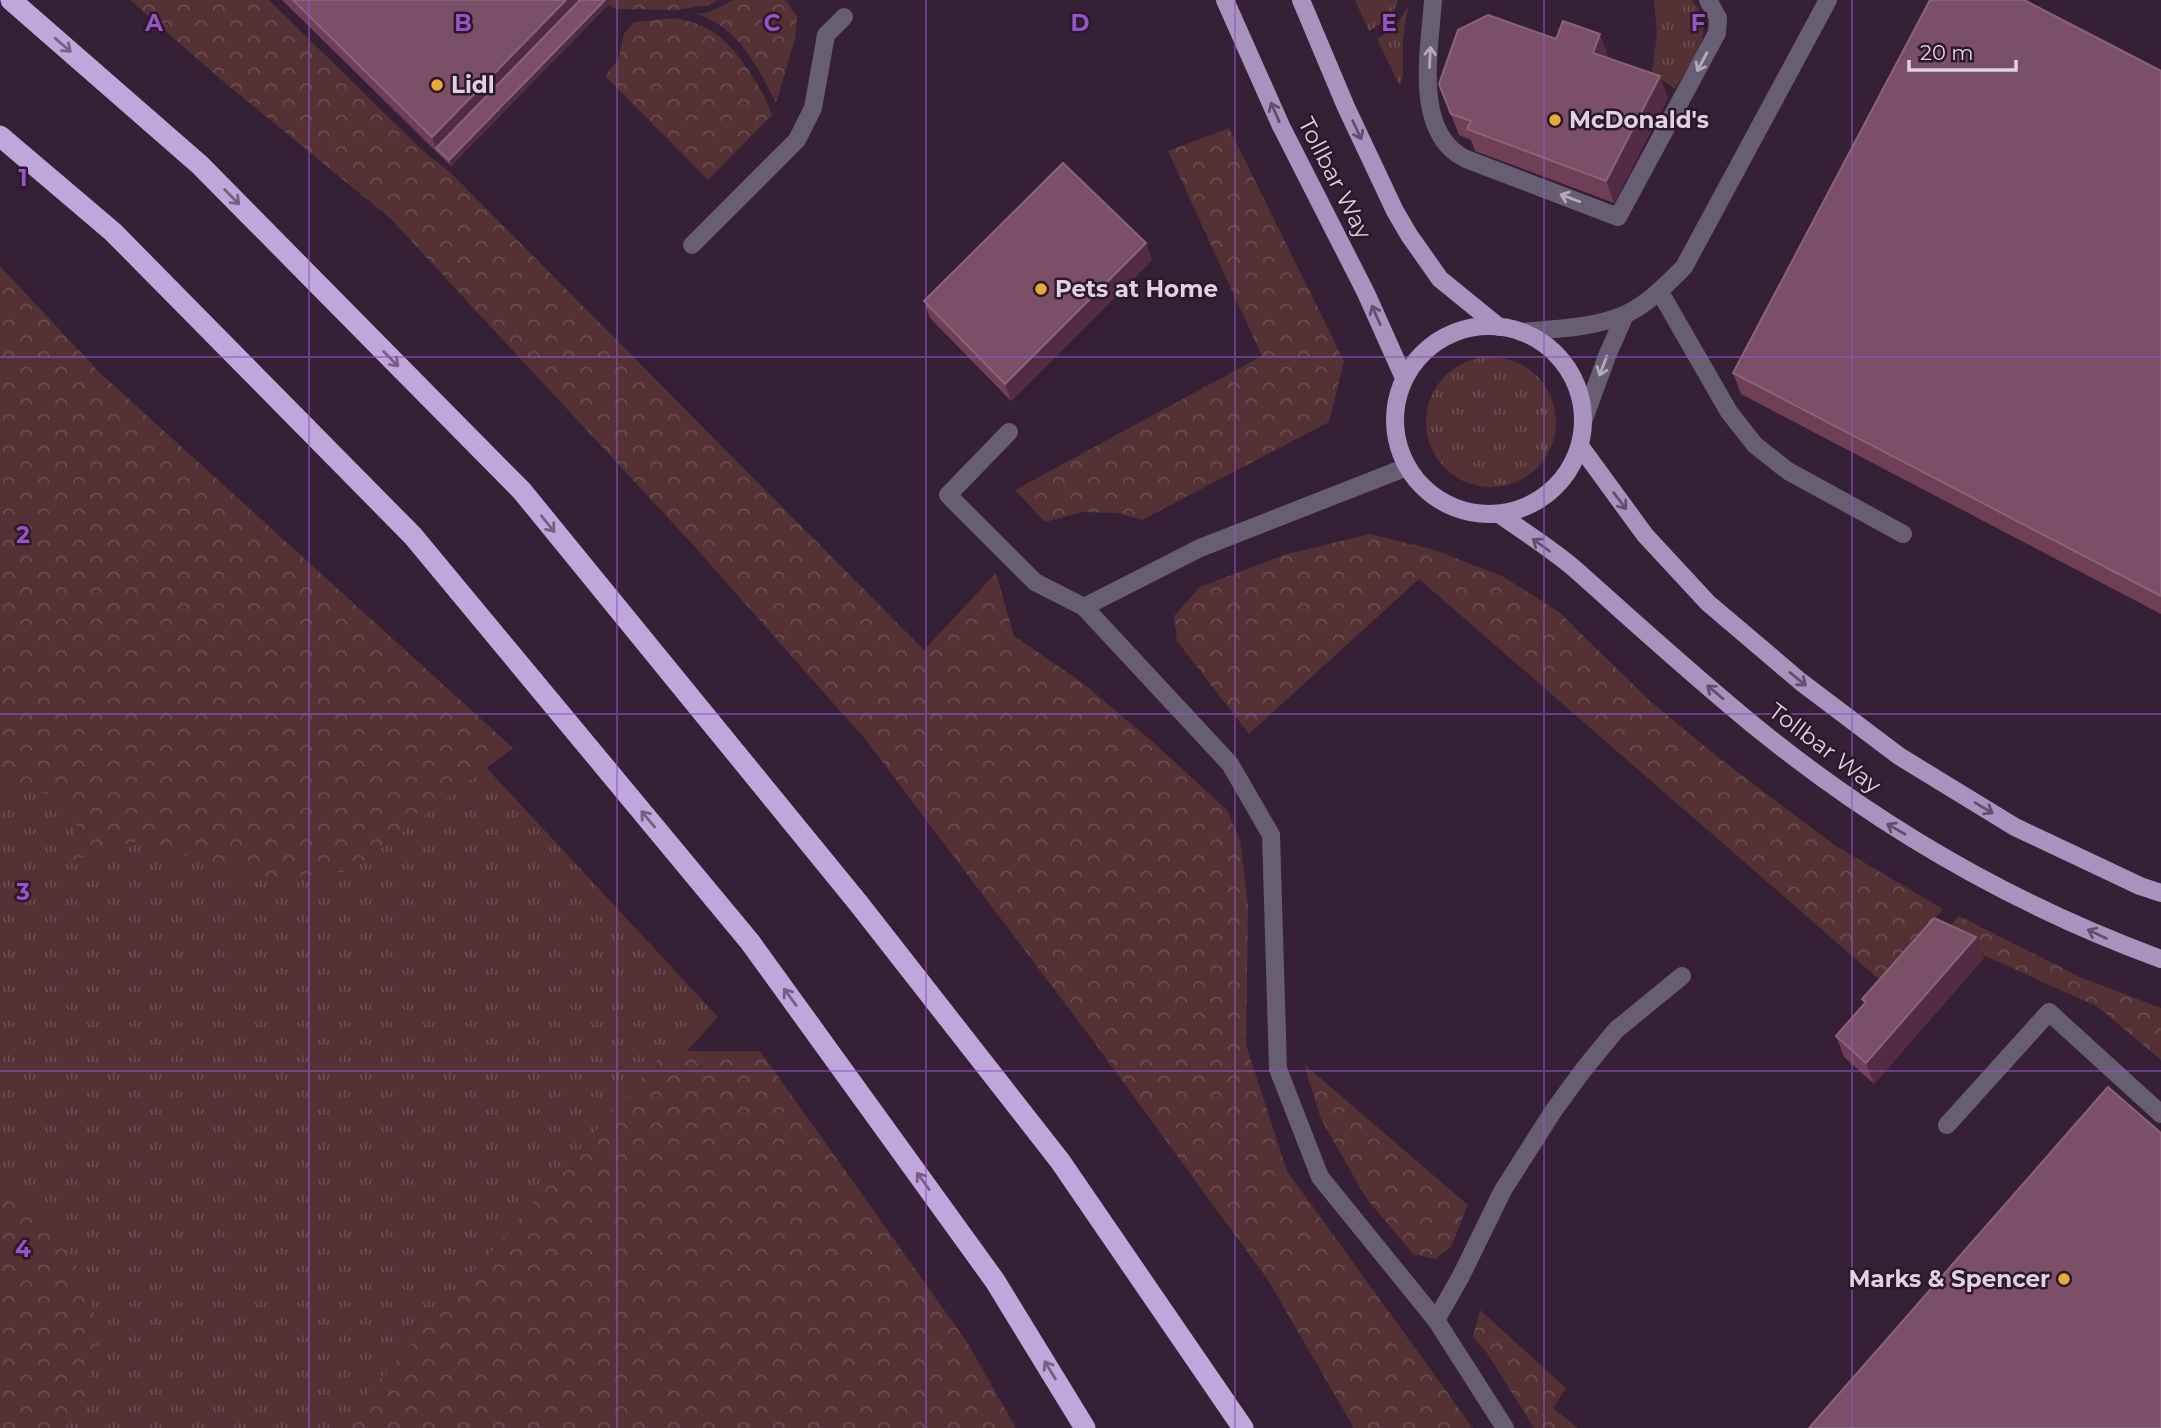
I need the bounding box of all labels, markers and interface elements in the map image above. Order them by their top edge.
text: A [144,9,163,37]
text: B [454,9,472,37]
text: C [764,9,781,37]
text: D [1071,9,1090,37]
text: E [1381,9,1397,37]
text: F [1691,9,1706,37]
scale bar [1909,28,2016,72]
one-way arrow [54,37,72,53]
text: 20 m [1920,40,1974,65]
one-way arrow [1423,46,1436,69]
one-way arrow [1695,51,1708,72]
place label: Lidl [451,71,495,99]
marker: Lidl [429,77,445,93]
one-way arrow [1268,102,1281,123]
place label: McDonald's [1569,106,1709,134]
street label: Tollbar Way [1292,112,1378,244]
marker: McDonald's [1547,112,1563,128]
one-way arrow [1351,119,1365,140]
text: 1 [18,164,28,192]
one-way arrow [223,188,240,205]
one-way arrow [1560,191,1581,204]
place label: Pets at Home [1055,275,1218,303]
marker: Pets at Home [1033,281,1049,297]
one-way arrow [1369,305,1382,327]
one-way arrow [383,350,400,367]
one-way arrow [1596,355,1609,377]
one-way arrow [1613,491,1628,510]
one-way arrow [540,514,556,532]
text: 2 [16,521,30,549]
one-way arrow [1532,538,1551,552]
one-way arrow [1788,671,1806,687]
one-way arrow [1706,684,1724,700]
street label: Tollbar Way [1763,697,1887,800]
one-way arrow [1974,802,1994,816]
one-way arrow [640,810,656,828]
one-way arrow [1887,821,1907,835]
text: 3 [15,878,30,906]
one-way arrow [2087,927,2108,941]
one-way arrow [782,988,797,1007]
one-way arrow [916,1172,930,1191]
text: 4 [15,1235,31,1263]
place label: Marks & Spencer [1848,1265,2050,1293]
marker: Marks & Spencer [2056,1271,2072,1287]
one-way arrow [1042,1360,1056,1380]

